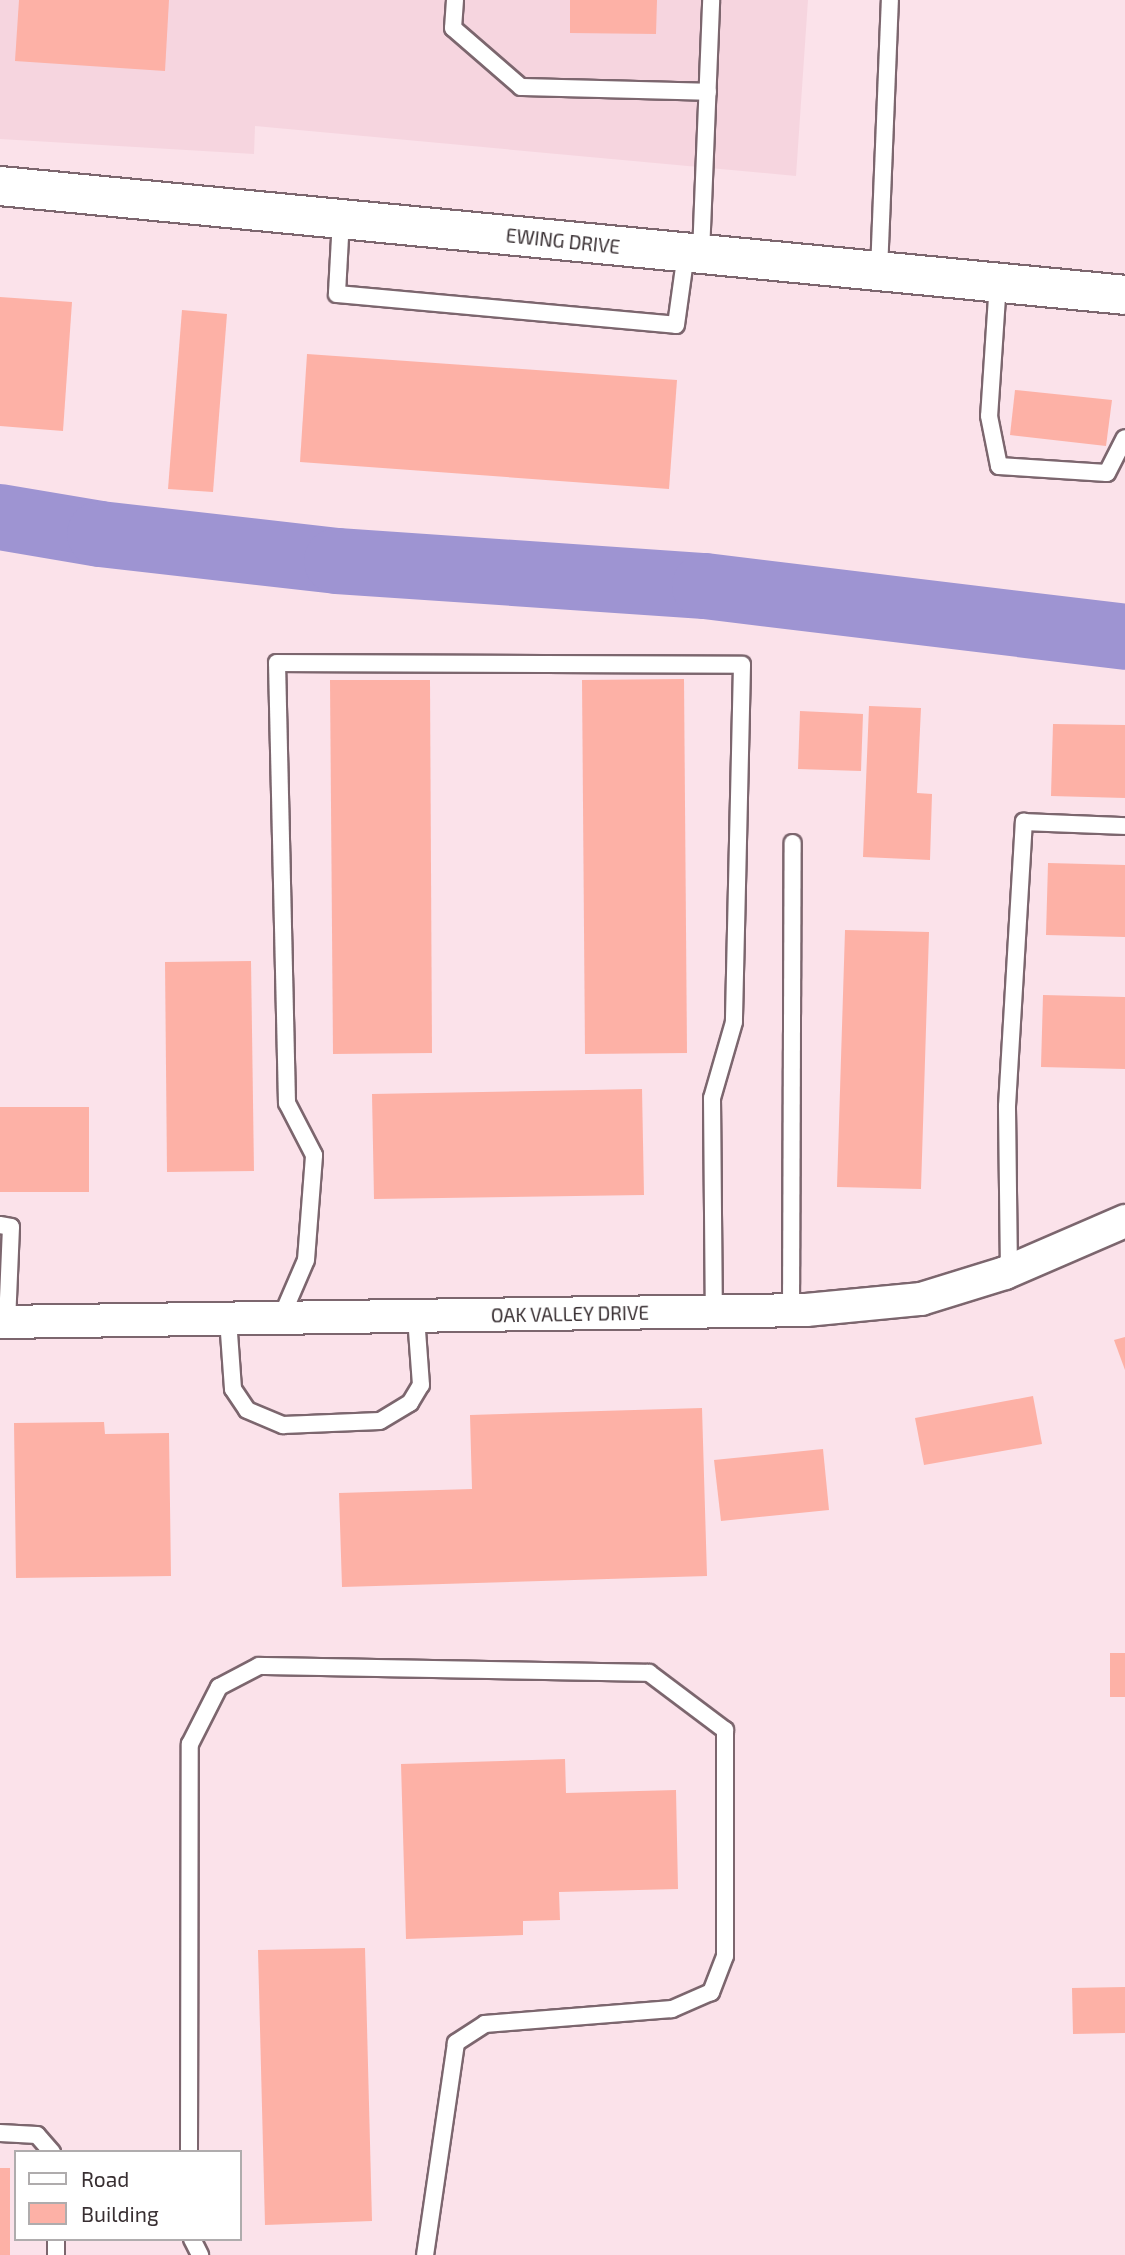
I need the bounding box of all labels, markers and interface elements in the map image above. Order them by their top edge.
street label: EWING DRIVE [505,224,621,258]
street label: OAK VALLEY DRIVE [490,1301,650,1327]
legend [14,2150,242,2241]
text: Road [81,2166,129,2191]
text: Building [81,2201,159,2226]

